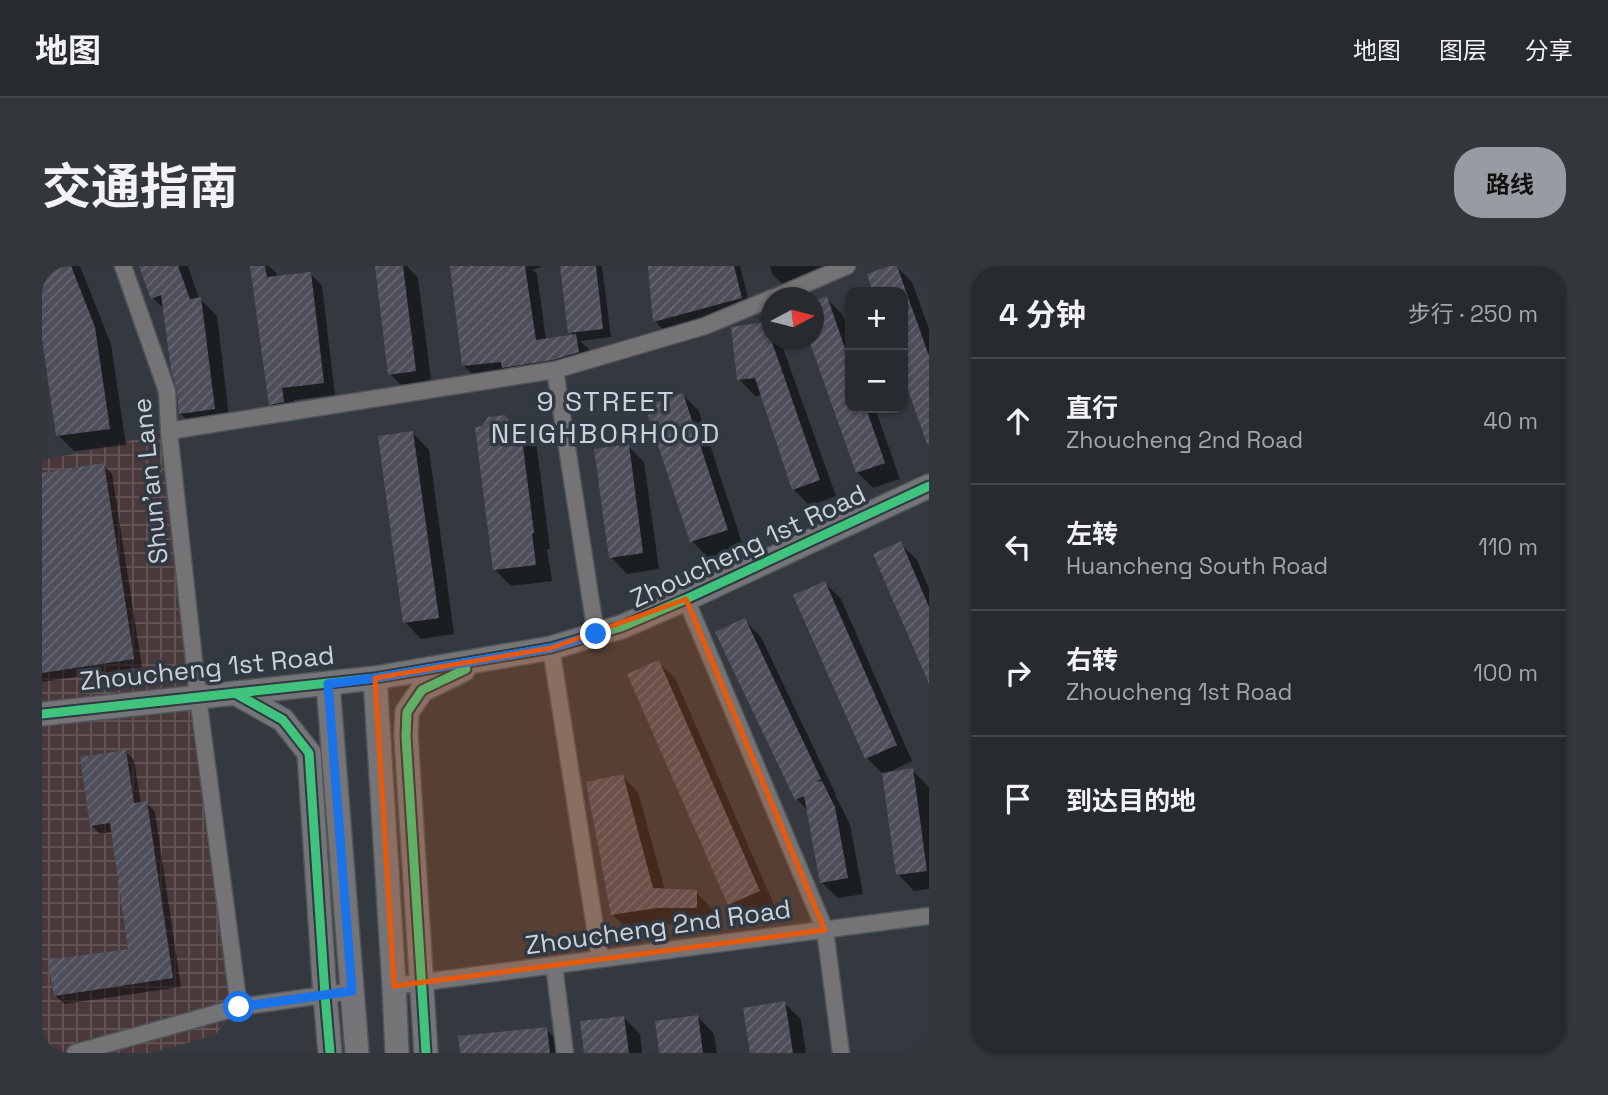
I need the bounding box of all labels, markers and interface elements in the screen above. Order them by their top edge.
text: 地图 [35,30,101,72]
text: 地图 [1353,35,1401,66]
text: 图层 [1439,35,1487,66]
text: 分享 [1525,35,1573,66]
button: 路线 [1454,147,1566,218]
text: 交通指南 [42,156,238,218]
north arrow [761,287,824,350]
map controls [845,287,908,413]
button: + [845,287,908,350]
text: 4 分钟 [999,295,1086,334]
text: 步行 · 250 m [1408,299,1538,329]
button: − [845,350,908,413]
district label: 9 STREET NEIGHBORHOOD [491,383,721,451]
text: 直行 [1066,391,1118,425]
street label: Shun'an Lane [124,396,176,566]
icon: ahead [999,402,1037,440]
text: 40 m [1483,406,1538,436]
text: Zhoucheng 2nd Road [1066,425,1303,455]
street label: Zhoucheng 1st Road [625,477,871,615]
text: 左转 [1066,517,1118,551]
icon: left [999,528,1037,566]
text: 110 m [1478,532,1538,562]
text: Huancheng South Road [1066,551,1328,581]
route end [580,618,611,649]
street label: Zhoucheng 1st Road [78,638,336,698]
text: 右转 [1066,643,1118,677]
icon: right [999,654,1037,692]
text: 100 m [1473,658,1538,688]
text: Zhoucheng 1st Road [1066,677,1292,707]
icon: arrive [999,780,1037,818]
text: 到达目的地 [1066,784,1196,818]
street label: Zhoucheng 2nd Road [523,892,793,962]
route start [223,991,254,1022]

